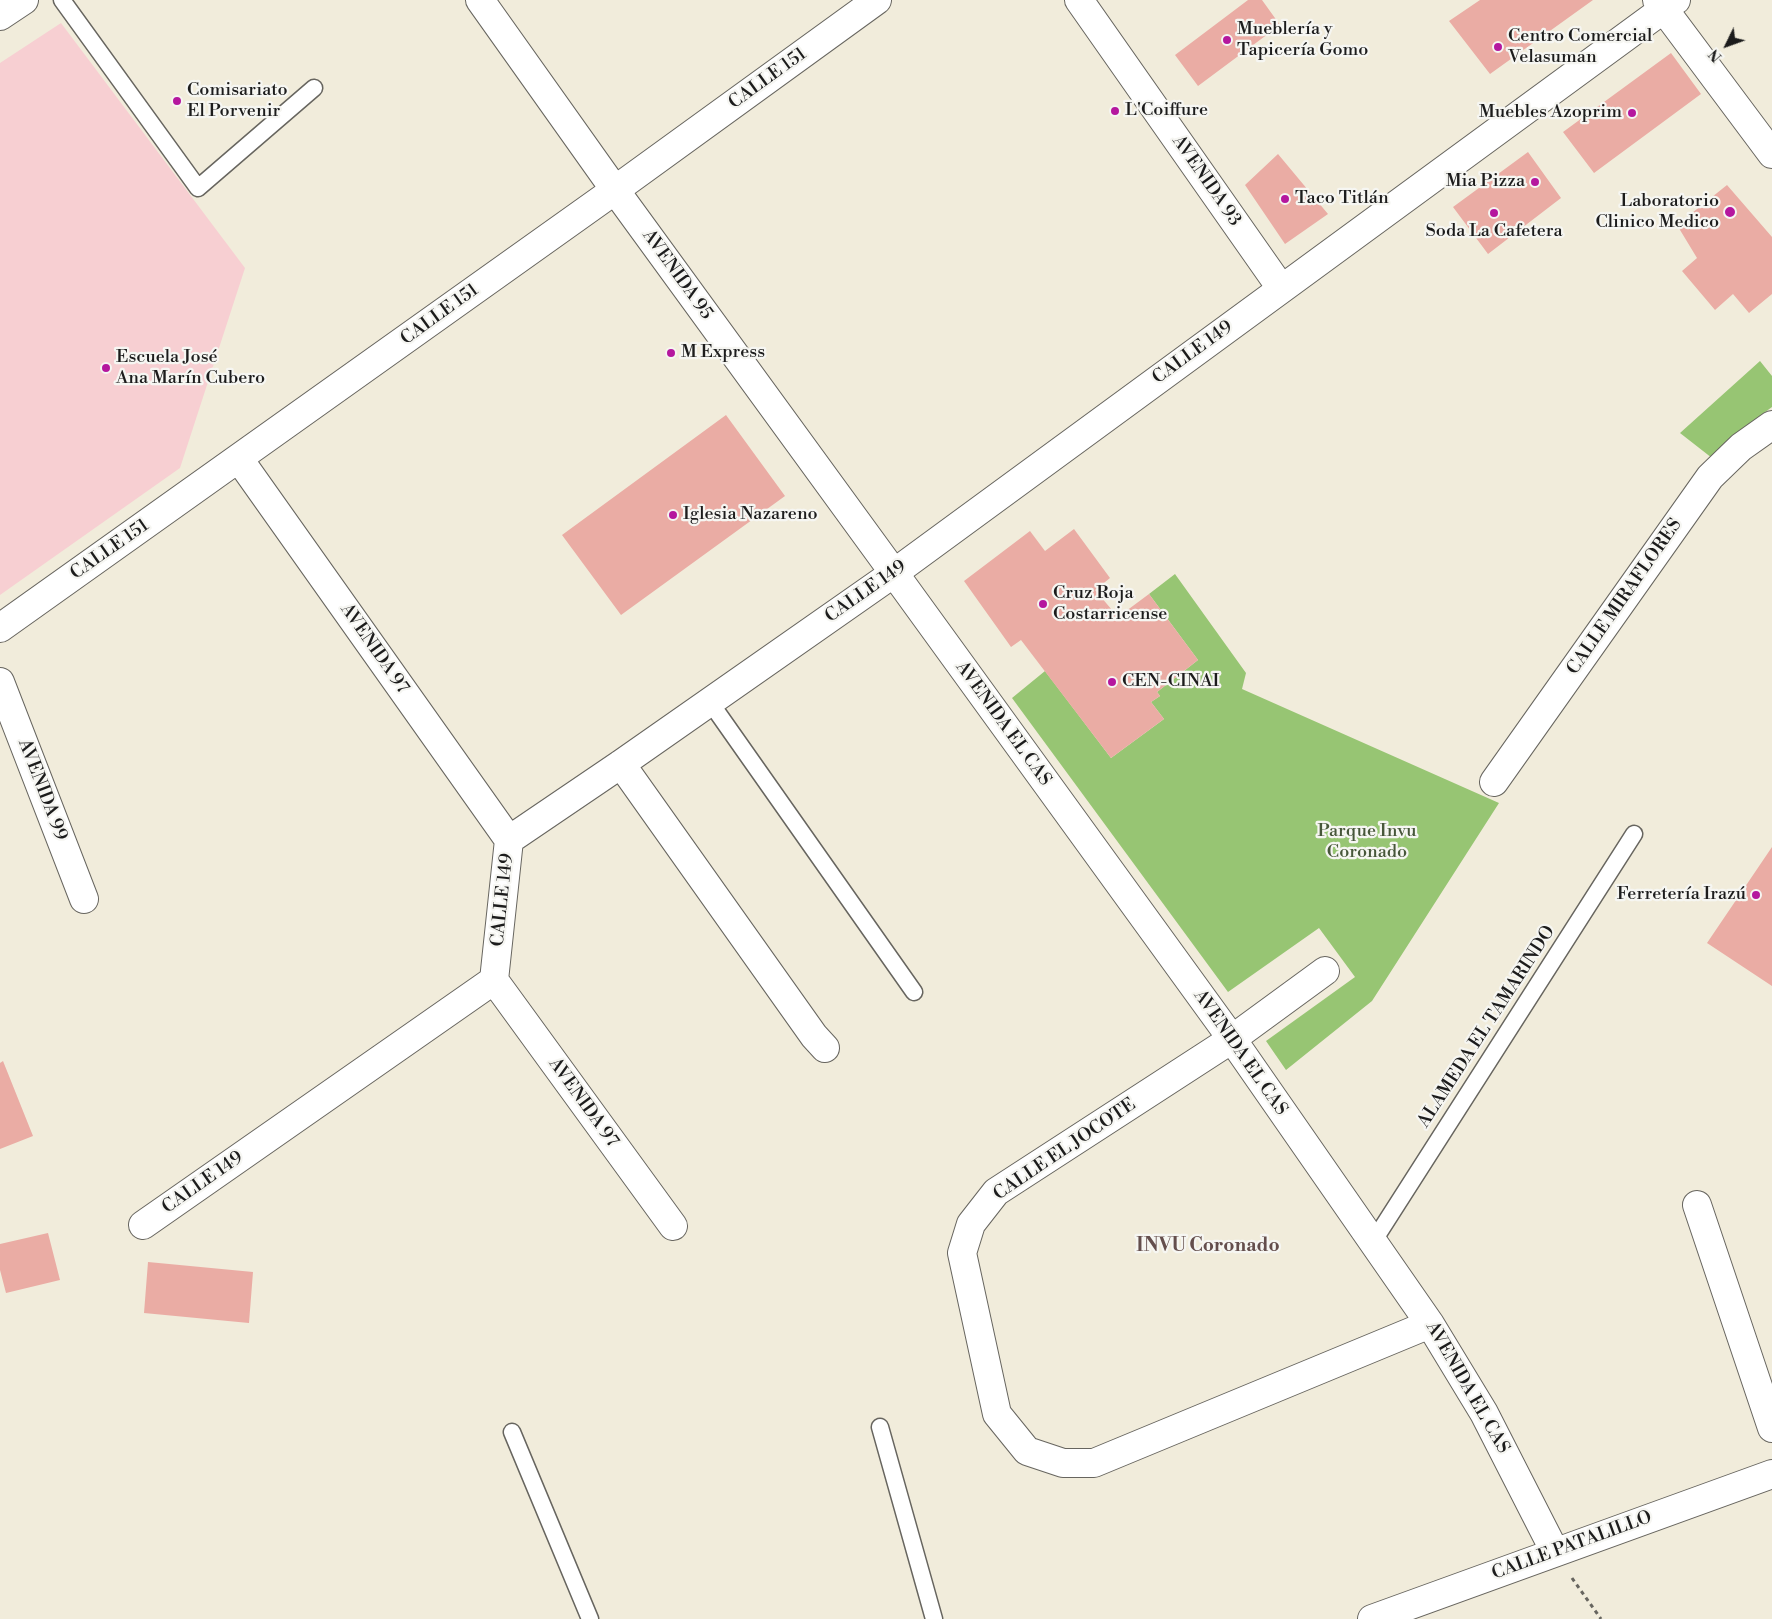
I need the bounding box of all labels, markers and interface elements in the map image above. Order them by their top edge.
place label: Mueblería y Tapicería Gomo [1237,19,1368,62]
north arrow [1702,20,1752,70]
place label: Centro Comercial Velasuman [1508,26,1652,68]
marker: Mueblería y Tapicería Gomo [1221,34,1233,46]
marker: Centro Comercial Velasuman [1492,41,1504,53]
street label: CALLE 151 [725,44,811,114]
text: N [1705,45,1726,65]
place label: Comisariato El Porvenir [187,80,288,122]
marker: Comisariato El Porvenir [171,95,183,107]
place label: L'Coiffure [1125,100,1208,122]
place label: Muebles Azoprim [1479,102,1622,124]
marker: L'Coiffure [1109,105,1121,117]
marker: Muebles Azoprim [1626,107,1638,119]
street label: AVENIDA 93 [1167,131,1245,231]
place label: Mia Pizza [1446,171,1525,193]
marker: Mia Pizza [1529,176,1541,188]
place label: Taco Titlán [1295,188,1389,210]
place label: Laboratorio Clinico Medico [1595,191,1719,233]
marker: Taco Titlán [1279,193,1291,205]
marker: Laboratorio Clinico Medico [1723,205,1737,219]
marker: Soda La Cafetera [1488,207,1500,219]
place label: Soda La Cafetera [1425,221,1563,243]
street label: AVENIDA 95 [637,226,717,324]
street label: CALLE 151 [397,280,483,350]
street label: CALLE 149 [1149,317,1237,389]
place label: M Express [681,342,765,364]
place label: Escuela José Ana Marín Cubero [116,347,265,389]
marker: M Express [665,347,677,359]
marker: Escuela José Ana Marín Cubero [100,362,112,374]
place label: Iglesia Nazareno [683,504,818,526]
marker: Iglesia Nazareno [667,509,679,521]
street label: CALLE 151 [67,515,153,585]
street label: CALLE MIRAFLORES [1563,515,1687,679]
street label: CALLE 149 [821,556,911,628]
place label: Cruz Roja Costarricense [1053,583,1167,626]
marker: Cruz Roja Costarricense [1037,598,1049,610]
street label: AVENIDA 97 [335,600,413,698]
street label: AVENIDA EL CAS [951,658,1055,790]
place label: CEN-CINAI [1122,671,1219,693]
marker: CEN-CINAI [1106,676,1118,688]
street label: AVENIDA 99 [13,736,71,844]
park label: Parque Invu Coronado [1318,821,1416,864]
street label: CALLE 149 [487,852,519,948]
place label: Ferretería Irazú [1617,884,1746,906]
marker: Ferretería Irazú [1750,889,1762,901]
street label: ALAMEDA EL TAMARINDO [1414,922,1560,1132]
street label: AVENIDA EL CAS [1189,986,1291,1120]
street label: AVENIDA 97 [543,1054,623,1152]
street label: CALLE EL JOCOTE [990,1094,1140,1206]
street label: CALLE 149 [158,1147,248,1219]
district label: INVU Coronado [1136,1235,1280,1257]
street label: AVENIDA EL CAS [1421,1318,1513,1458]
street label: CALLE PATALILLO [1489,1507,1655,1585]

